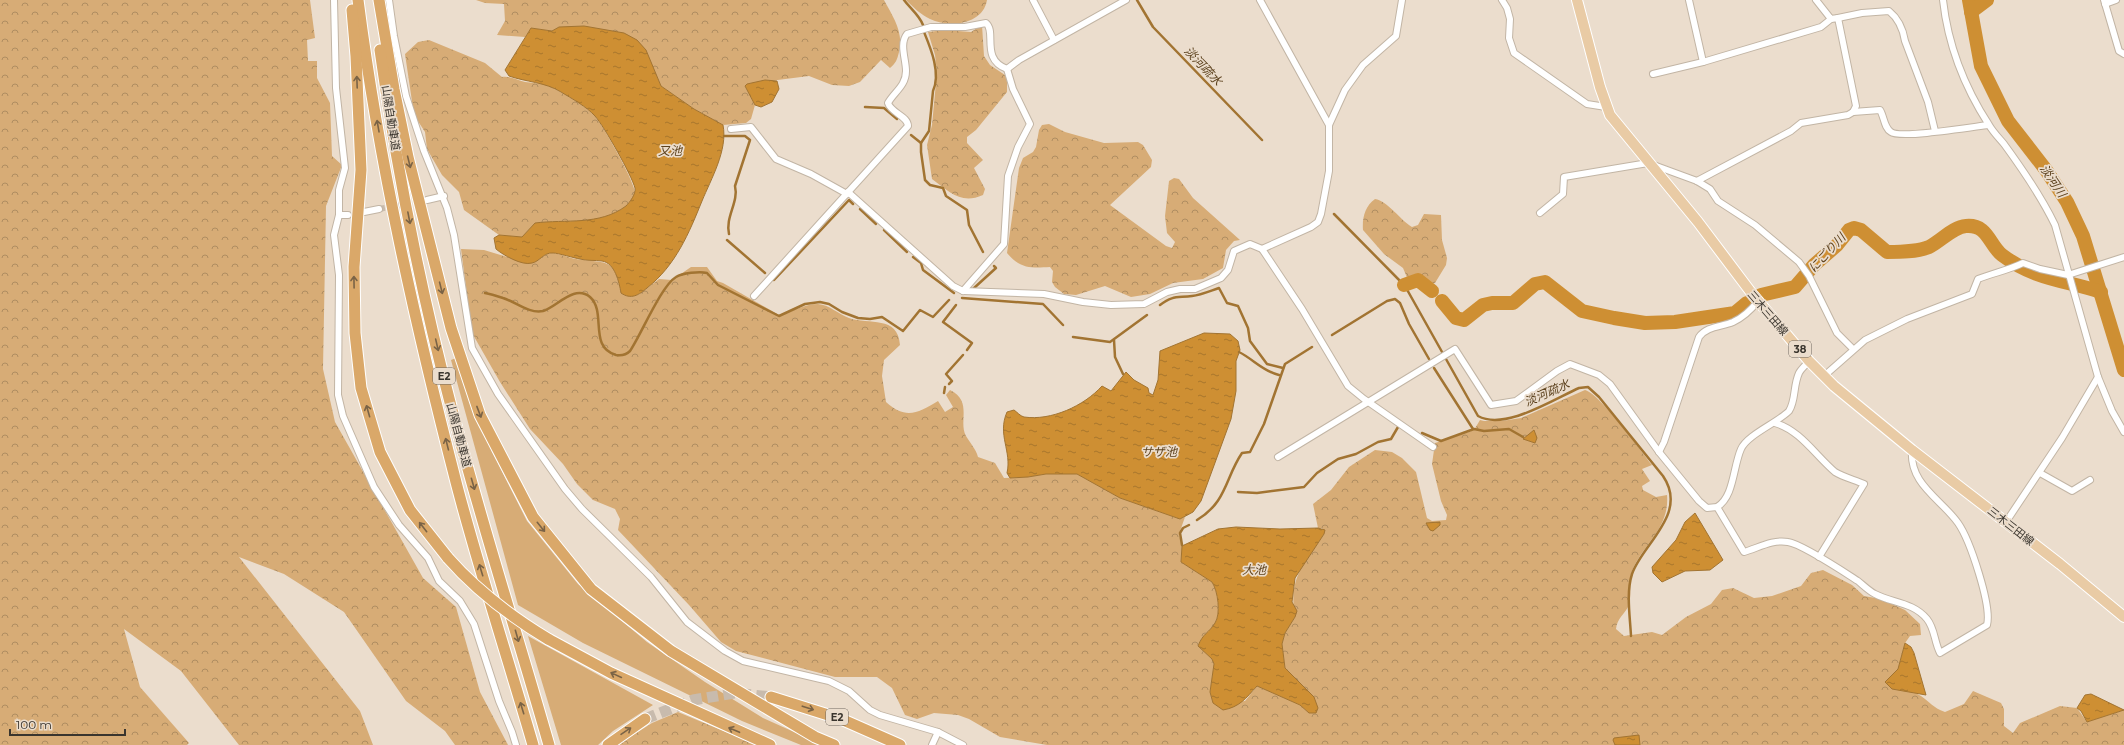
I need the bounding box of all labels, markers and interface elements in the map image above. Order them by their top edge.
water label: 淡河疏水 [1181,43,1227,90]
one-way arrow [353,76,361,89]
street label: 山陽自動車道 [379,84,403,152]
one-way arrow [373,120,381,133]
water label: 又池 [658,143,683,158]
one-way arrow [406,155,414,168]
water label: 淡河川 [2037,162,2071,201]
one-way arrow [406,211,414,224]
water label: にごり川 [1805,229,1850,275]
one-way arrow [350,276,358,289]
one-way arrow [438,281,446,294]
street label: 三木三田線 [1745,288,1791,338]
one-way arrow [433,338,441,351]
road number: 38 [1789,341,1811,357]
road number: E2 [433,368,455,384]
water label: 淡河疏水 [1522,375,1574,409]
street label: 山陽自動車道 [444,401,474,469]
one-way arrow [364,405,371,418]
one-way arrow [476,406,484,418]
one-way arrow [442,438,450,451]
water label: サザ池 [1141,444,1178,459]
one-way arrow [470,478,477,491]
street label: 三木三田線 [1985,504,2037,548]
one-way arrow [536,521,545,532]
one-way arrow [419,522,428,533]
water label: 大池 [1242,562,1267,577]
one-way arrow [477,563,484,576]
one-way arrow [514,629,522,642]
one-way arrow [610,671,622,678]
one-way arrow [518,701,525,714]
one-way arrow [801,705,814,712]
road number: E2 [826,709,848,725]
scale bar [10,711,125,737]
text: 100 m [16,717,52,732]
one-way arrow [728,725,740,733]
one-way arrow [621,727,632,735]

